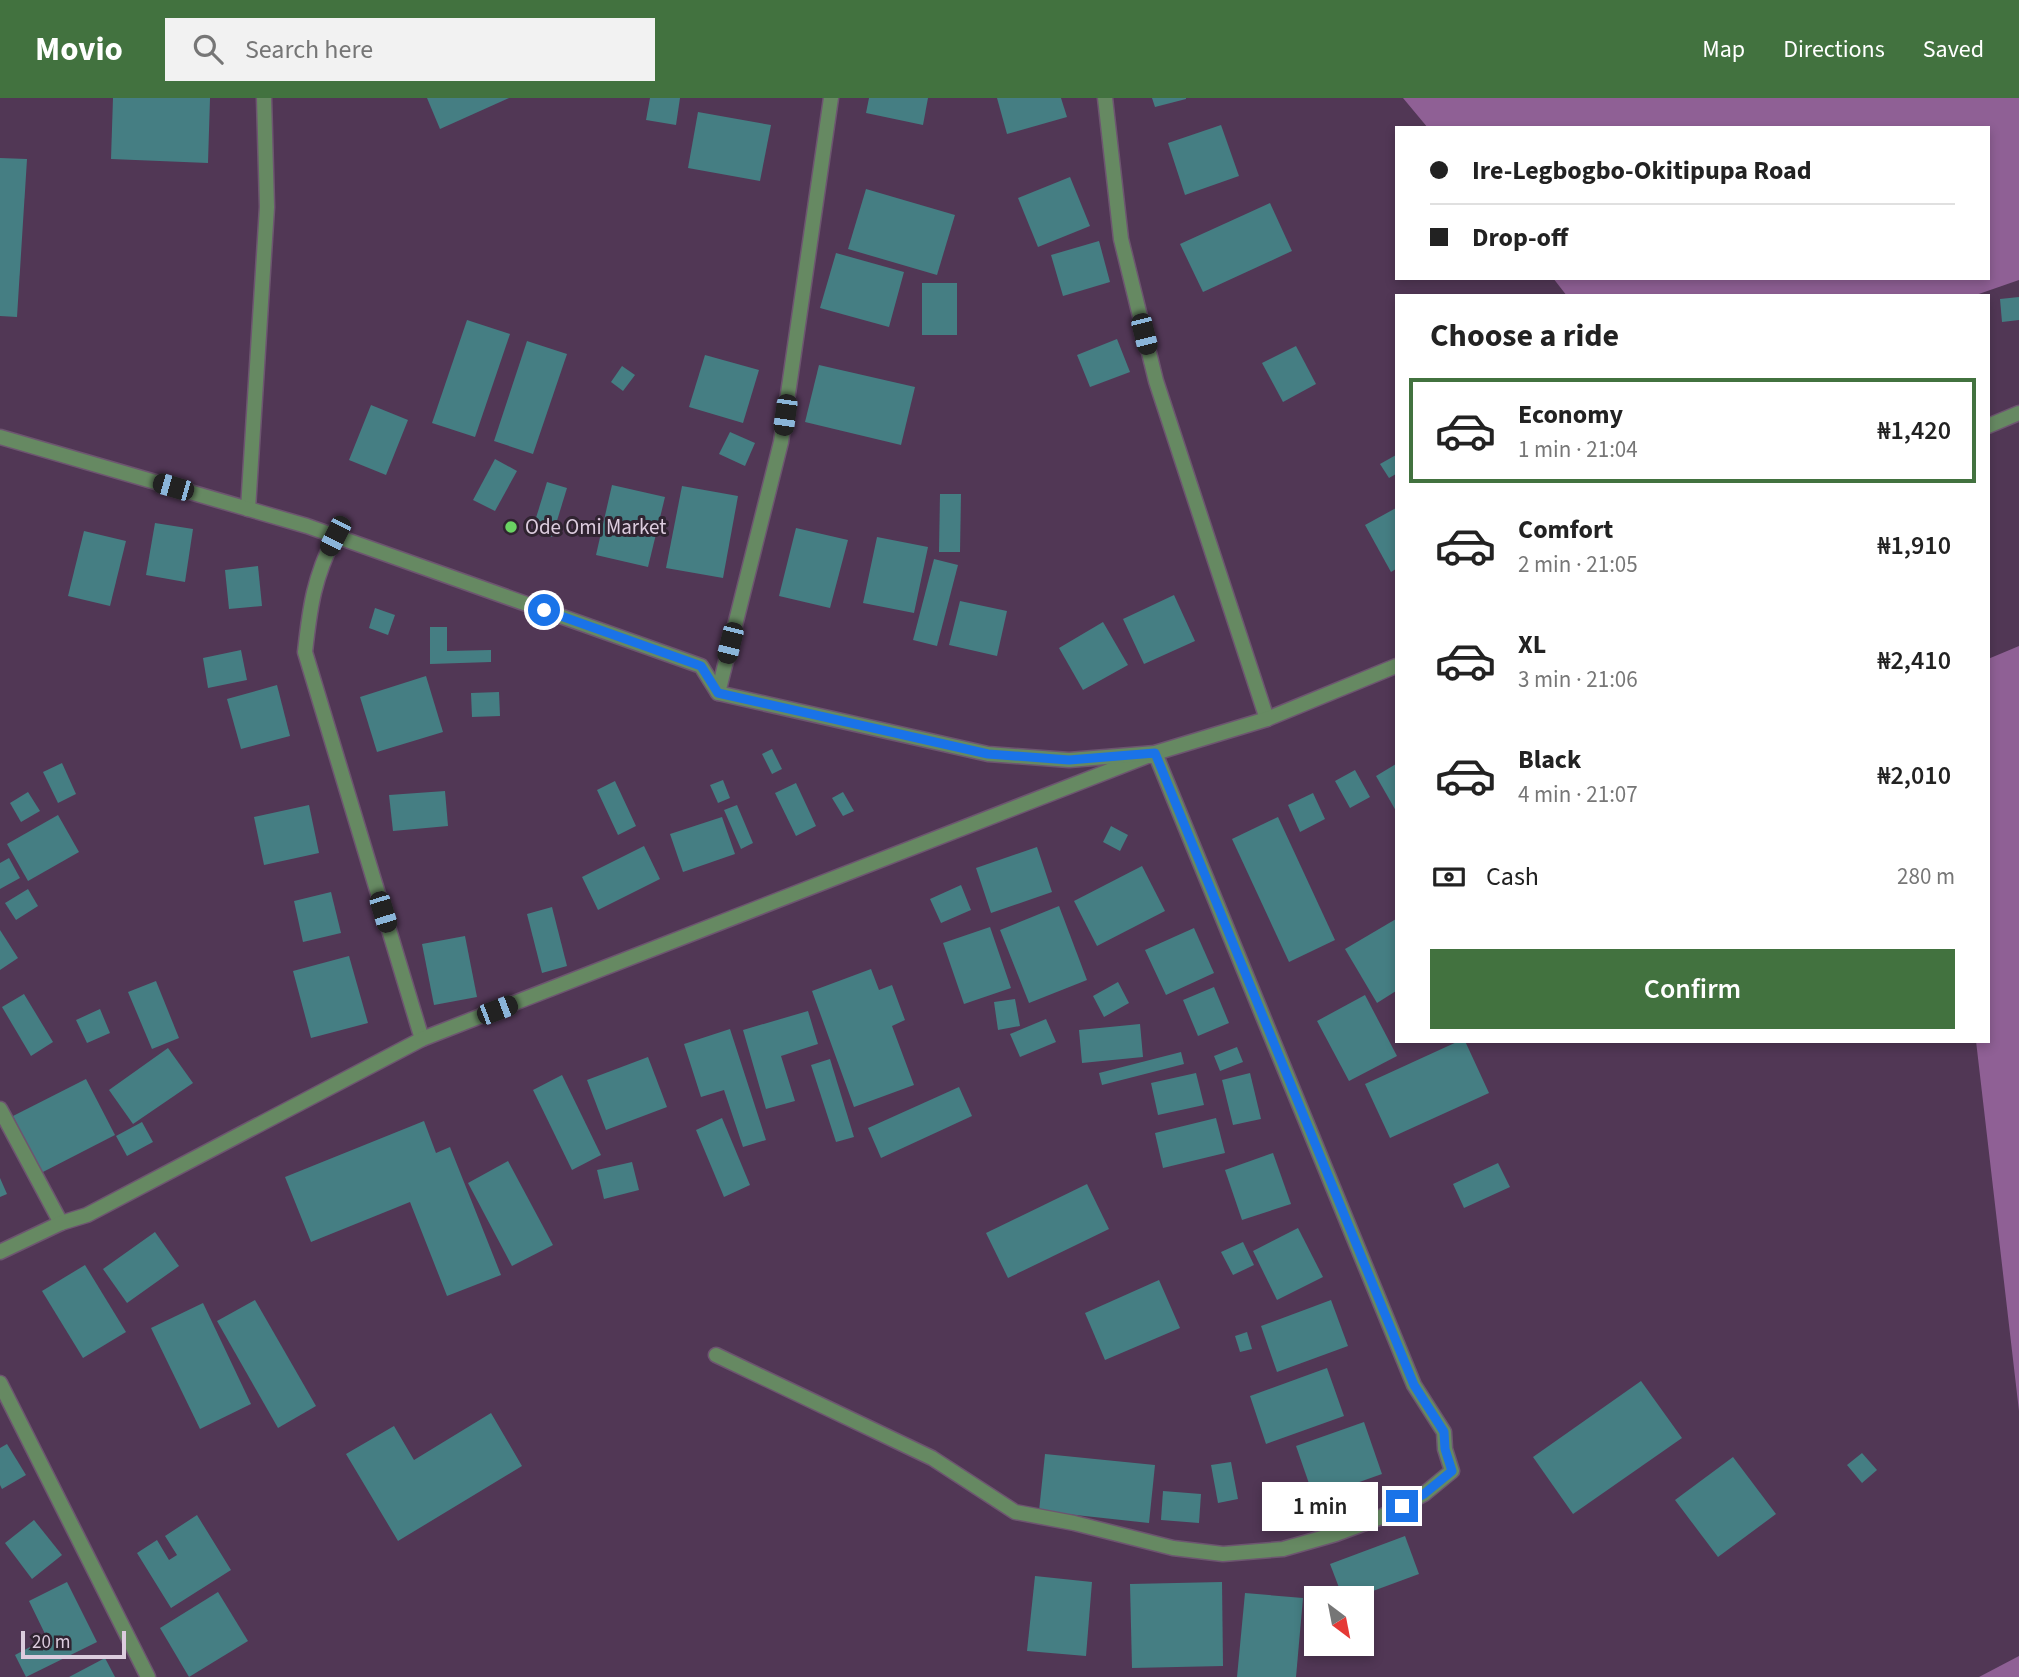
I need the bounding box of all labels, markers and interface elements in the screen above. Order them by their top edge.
search box [165,18,655,81]
text: Movio [35,26,123,73]
icon: search [189,30,227,68]
text: Search here [245,31,373,68]
text: Map [1702,32,1745,67]
text: Directions [1783,32,1885,67]
text: Saved [1923,32,1984,67]
text: Ire-Legbogbo-Okitipupa Road [1472,152,1812,189]
text: Drop-off [1472,219,1568,256]
car [1129,311,1160,357]
text: Choose a ride [1430,313,1619,359]
car [772,393,799,437]
text: Economy [1518,396,1623,433]
icon: car [1434,399,1497,462]
text: ₦1,420 [1877,412,1951,449]
text: 1 min · 21:04 [1518,433,1638,466]
car [150,471,197,503]
text: Comfort [1518,511,1613,548]
place label: Ode Omi Market [525,512,666,542]
car [317,513,354,559]
icon: car [1434,514,1497,577]
marker: Ode Omi Market [503,519,519,535]
text: ₦1,910 [1877,527,1951,564]
text: 2 min · 21:05 [1518,548,1638,581]
route start [528,594,560,626]
car [715,620,746,666]
text: XL [1518,626,1546,663]
icon: car [1434,629,1497,692]
text: ₦2,410 [1877,642,1951,679]
text: 3 min · 21:06 [1518,663,1638,696]
text: Black [1518,741,1581,778]
icon: car [1434,744,1497,807]
text: ₦2,010 [1877,757,1951,794]
text: 4 min · 21:07 [1518,778,1638,811]
icon: cash [1430,858,1468,896]
text: Cash [1486,858,1539,895]
text: 280 m [1897,860,1955,893]
car [367,889,400,935]
button: Confirm [1430,949,1955,1029]
car [474,993,521,1027]
callout: 1 min [1262,1482,1378,1530]
text: 1 min [1293,1490,1347,1523]
route end [1386,1490,1418,1522]
north arrow [1304,1586,1374,1656]
map controls [1304,1586,1374,1656]
scale bar [21,1628,126,1660]
text: 20 m [32,1629,70,1656]

